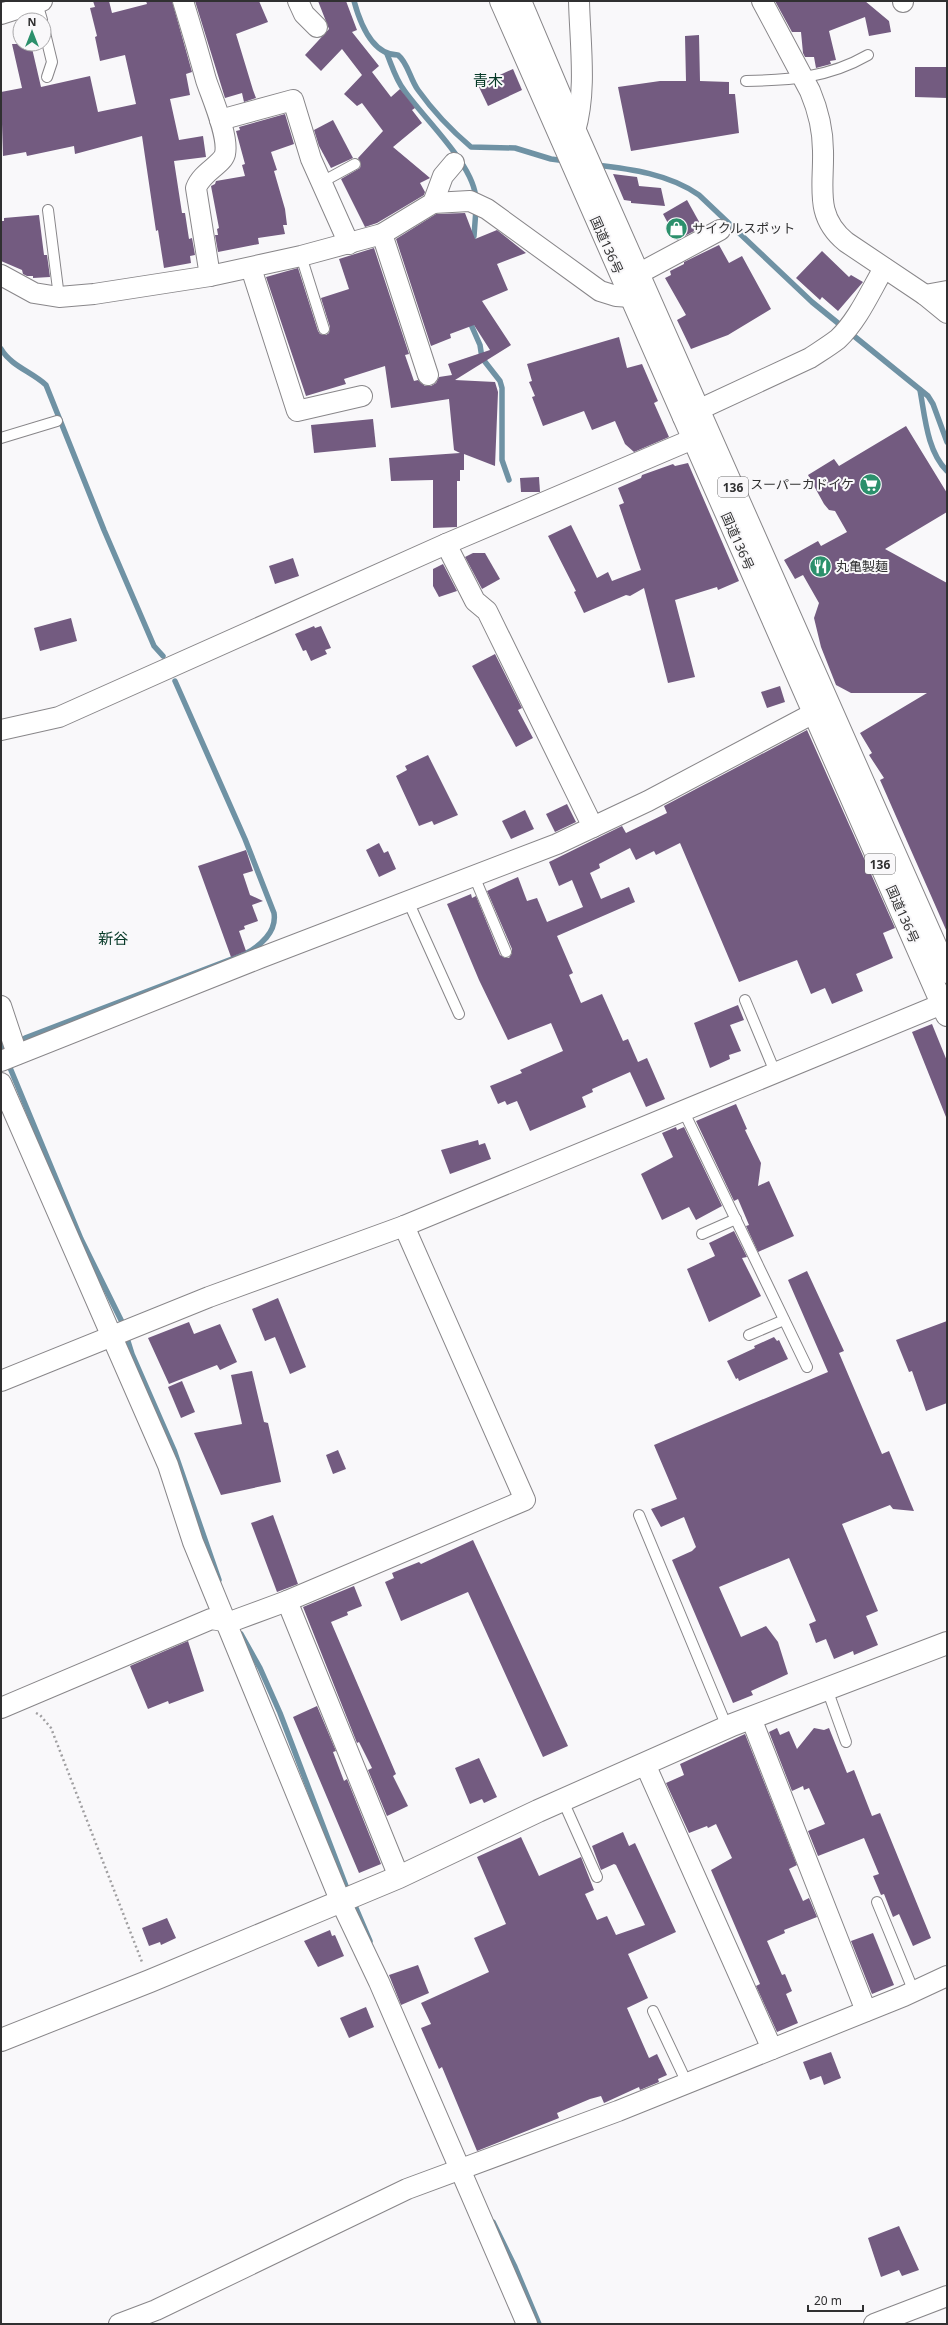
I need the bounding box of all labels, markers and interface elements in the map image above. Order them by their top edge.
north arrow [12,12,52,52]
text: N [28,14,36,29]
district label: 青木 [473,70,503,90]
street label: 国道136号 [586,213,628,277]
shop icon: サイクルスポット [664,215,690,241]
place label: サイクルスポット [692,219,795,237]
supermarket icon: スーパーカドイケ [857,471,883,497]
place label: スーパーカドイケ [750,475,854,493]
road number: 136 [718,477,748,497]
street label: 国道136号 [717,509,759,573]
restaurant icon: 丸亀製麺 [807,553,833,579]
place label: 丸亀製麺 [836,557,888,575]
road number: 136 [865,854,895,874]
street label: 国道136号 [882,882,924,946]
district label: 新谷 [98,928,128,948]
scale bar [808,2287,863,2313]
text: 20 m [814,2292,842,2309]

